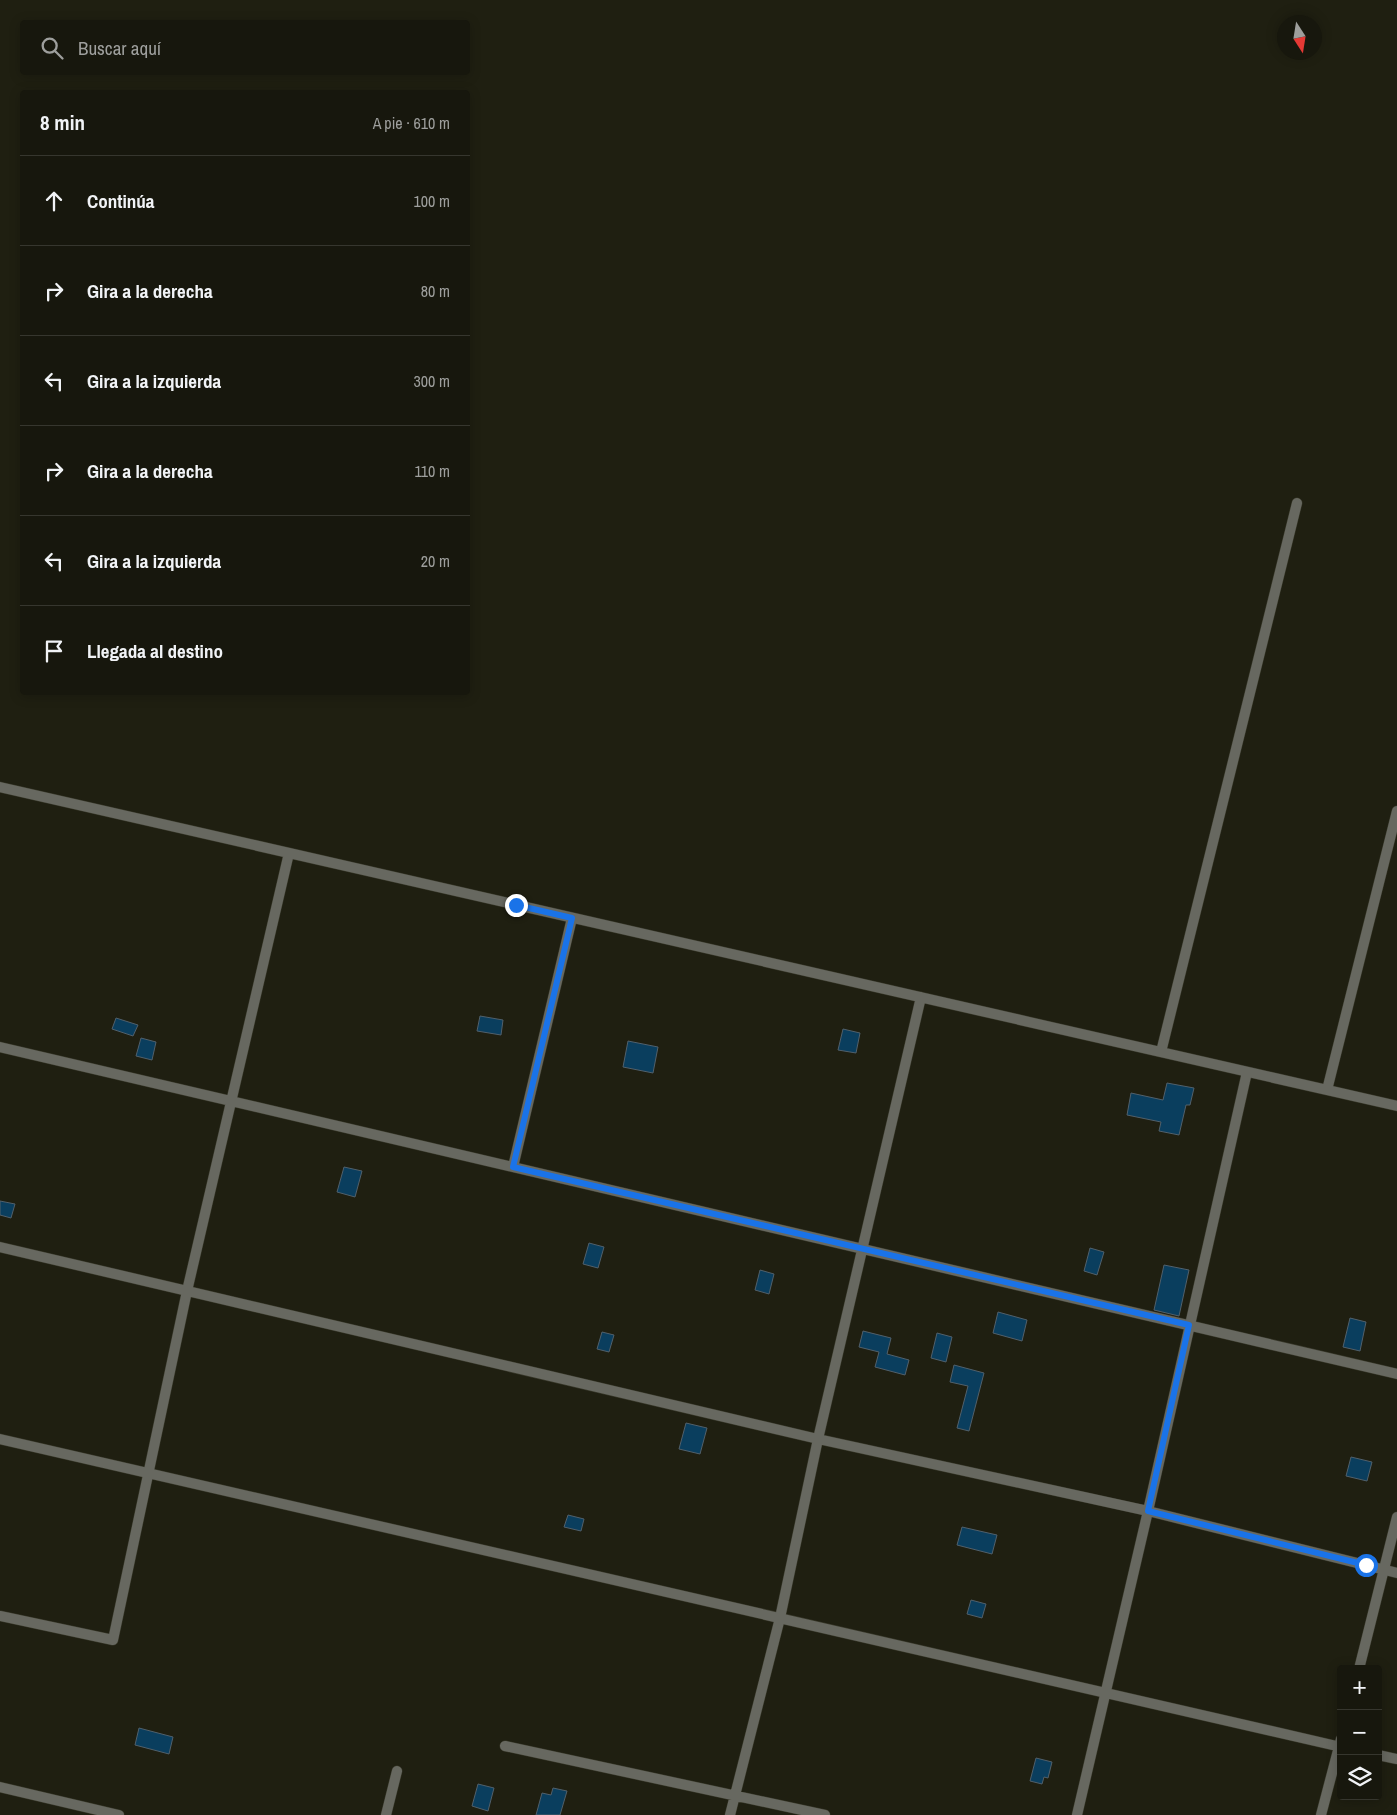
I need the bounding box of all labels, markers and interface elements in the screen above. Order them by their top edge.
north arrow [1277,15,1322,60]
search box [20,20,470,75]
icon: search [38,34,66,62]
text: Buscar aquí [78,35,161,61]
text: 8 min [40,108,85,137]
text: A pie · 610 m [373,112,450,134]
icon: ahead [40,187,68,215]
text: Continúa [87,188,155,214]
text: 100 m [414,190,450,212]
icon: right [40,277,68,305]
text: Gira a la derecha [87,278,213,304]
text: 80 m [421,280,450,302]
icon: left [40,367,68,395]
text: Gira a la izquierda [87,368,221,394]
text: 300 m [414,370,450,392]
icon: right [40,457,68,485]
text: Gira a la derecha [87,458,213,484]
text: 110 m [414,460,450,482]
icon: left [40,547,68,575]
text: Gira a la izquierda [87,548,221,574]
text: 20 m [421,550,450,572]
icon: arrive [40,637,68,665]
text: Llegada al destino [87,638,223,664]
route end [505,894,528,917]
route start [1355,1554,1378,1577]
map controls [1337,1665,1382,1800]
button: + [1337,1665,1382,1710]
button: − [1337,1710,1382,1755]
button: layers [1337,1755,1382,1800]

